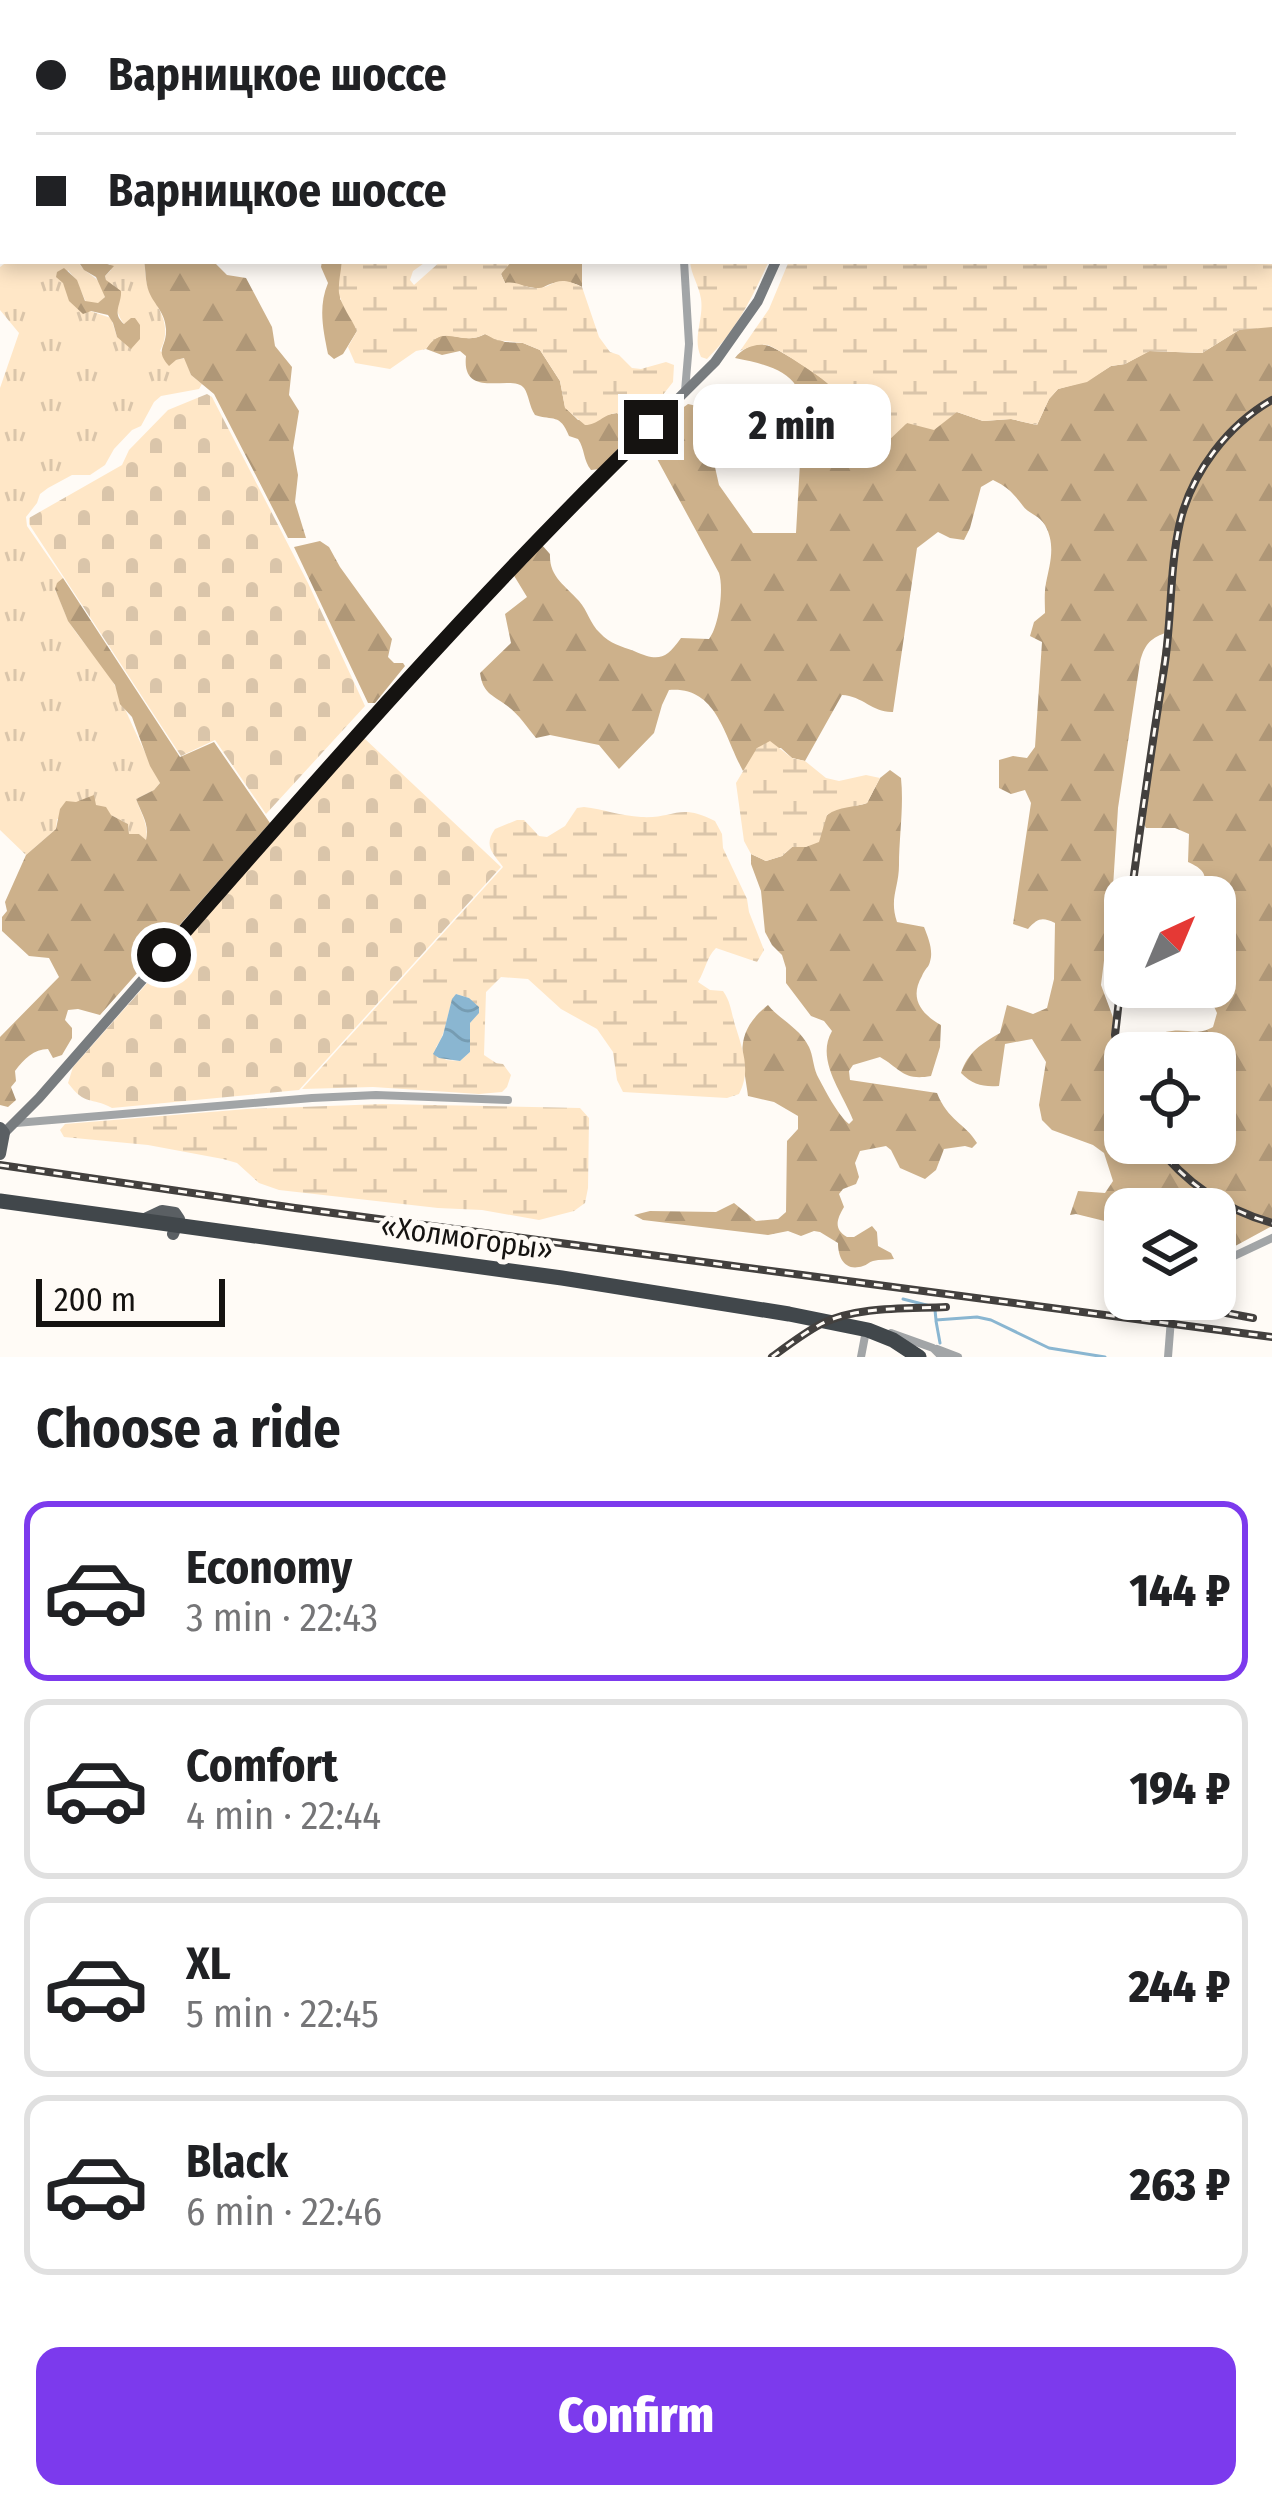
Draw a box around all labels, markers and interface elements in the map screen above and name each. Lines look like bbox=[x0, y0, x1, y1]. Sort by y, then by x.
text: Варницкое шоссе bbox=[108, 48, 447, 102]
text: Варницкое шоссе bbox=[108, 164, 447, 218]
callout: 2 min bbox=[693, 385, 891, 469]
route end bbox=[624, 400, 678, 454]
text: 2 min bbox=[749, 403, 835, 449]
north arrow bbox=[1104, 876, 1236, 1008]
map controls bbox=[1104, 876, 1236, 1320]
route start bbox=[137, 928, 191, 982]
button: locate bbox=[1104, 1032, 1236, 1164]
button: layers bbox=[1104, 1188, 1236, 1320]
street label: «Холмогоры» bbox=[378, 1208, 556, 1268]
scale bar bbox=[36, 1273, 225, 1326]
text: 200 m bbox=[54, 1280, 136, 1320]
text: Choose a ride bbox=[36, 1397, 341, 1461]
icon: car bbox=[42, 1537, 150, 1645]
text: Economy bbox=[186, 1541, 352, 1595]
text: 144 ₽ bbox=[1130, 1564, 1230, 1618]
text: 3 min · 22:43 bbox=[186, 1595, 378, 1641]
icon: car bbox=[42, 1735, 150, 1843]
text: Comfort bbox=[186, 1739, 338, 1793]
text: 194 ₽ bbox=[1130, 1762, 1230, 1816]
text: 4 min · 22:44 bbox=[186, 1793, 381, 1839]
icon: car bbox=[42, 1933, 150, 2041]
text: XL bbox=[186, 1937, 231, 1991]
text: 244 ₽ bbox=[1129, 1960, 1230, 2014]
text: 5 min · 22:45 bbox=[186, 1991, 379, 2037]
icon: car bbox=[42, 2131, 150, 2239]
text: Black bbox=[186, 2135, 288, 2189]
text: 263 ₽ bbox=[1130, 2158, 1230, 2212]
text: 6 min · 22:46 bbox=[186, 2189, 382, 2235]
button: Confirm bbox=[36, 2347, 1236, 2485]

